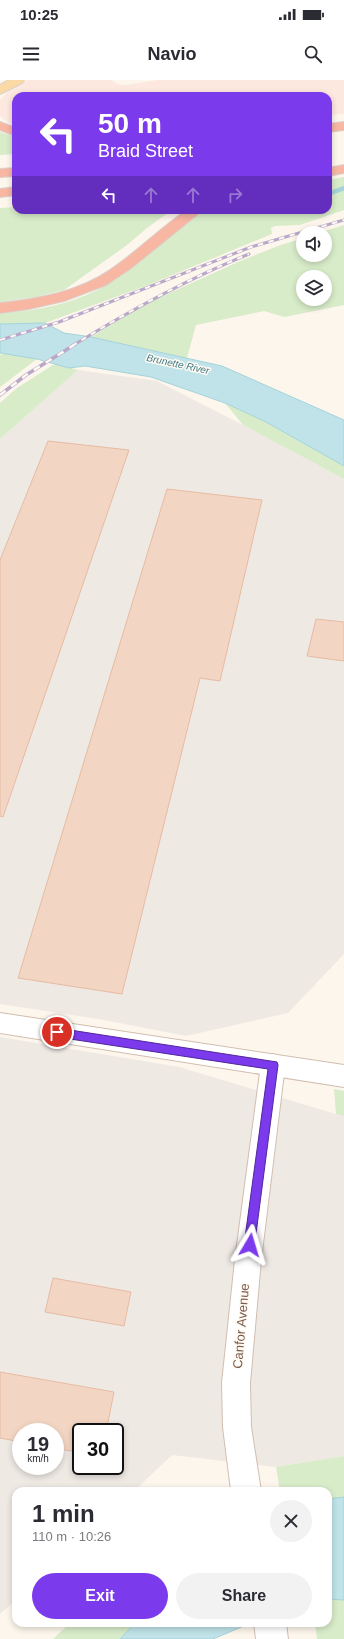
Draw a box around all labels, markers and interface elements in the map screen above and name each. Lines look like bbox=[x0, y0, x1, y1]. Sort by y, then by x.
text: 10:25 bbox=[20, 6, 58, 23]
icon: menu bbox=[20, 43, 42, 65]
icon: search bbox=[302, 43, 324, 65]
text: Navio bbox=[147, 44, 197, 64]
icon: left bbox=[32, 108, 84, 160]
text: 50 m bbox=[98, 108, 162, 139]
text: Braid Street bbox=[98, 141, 193, 161]
icon: left bbox=[98, 184, 120, 206]
icon: ahead bbox=[140, 184, 162, 206]
icon: ahead bbox=[182, 184, 204, 206]
icon: right bbox=[224, 184, 246, 206]
map controls bbox=[296, 226, 332, 306]
button: sound bbox=[296, 226, 332, 262]
button: layers bbox=[296, 270, 332, 306]
water label: Brunette River bbox=[146, 352, 211, 376]
pin bbox=[40, 1015, 74, 1049]
icon: arrive bbox=[46, 1021, 68, 1043]
position arrow bbox=[229, 1224, 271, 1266]
street label: Canfor Avenue bbox=[230, 1283, 252, 1369]
speed limit sign: 30 bbox=[72, 1423, 124, 1475]
text: 19 bbox=[27, 1433, 49, 1455]
text: km/h bbox=[27, 1453, 49, 1464]
text: 1 min bbox=[32, 1500, 95, 1527]
button: close bbox=[270, 1500, 312, 1542]
text: 110 m · 10:26 bbox=[32, 1529, 111, 1544]
button: Exit bbox=[32, 1573, 168, 1619]
button: Share bbox=[176, 1573, 312, 1619]

